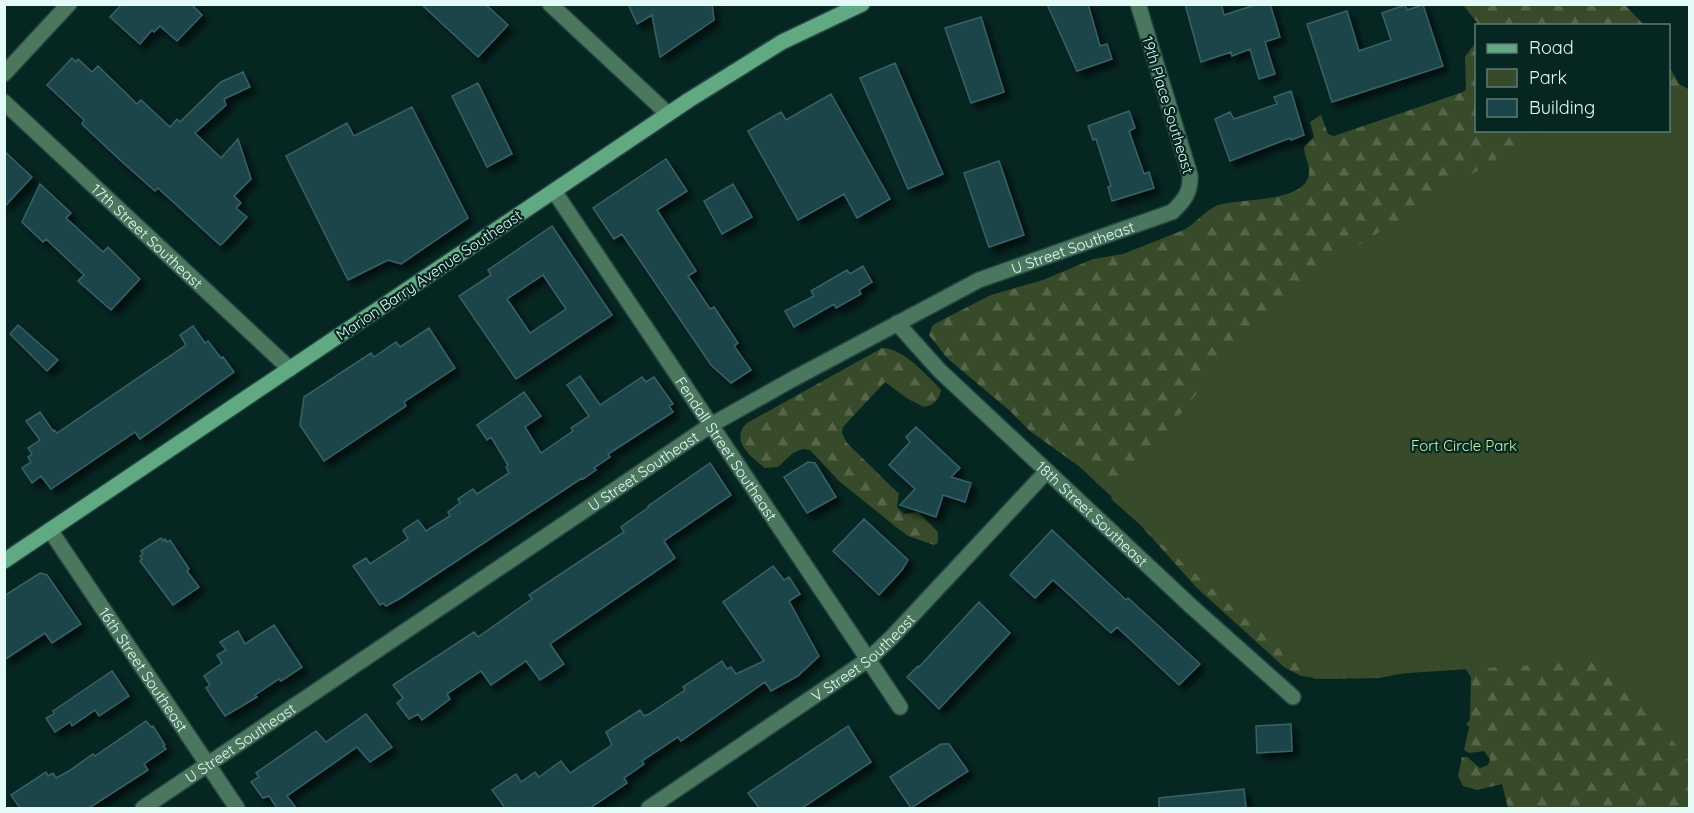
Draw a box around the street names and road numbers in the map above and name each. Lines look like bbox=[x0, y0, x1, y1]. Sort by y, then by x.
street label: 19th Place Southeast bbox=[1138, 34, 1198, 176]
street label: 17th Street Southeast bbox=[88, 179, 207, 292]
street label: Marion Barry Avenue Southeast bbox=[332, 206, 526, 344]
street label: U Street Southeast bbox=[1008, 217, 1137, 277]
street label: Fendall Street Southeast bbox=[672, 373, 782, 524]
street label: U Street Southeast bbox=[584, 427, 702, 515]
street label: 18th Street Southeast bbox=[1032, 457, 1152, 570]
street label: 16th Street Southeast bbox=[95, 604, 192, 735]
street label: V Street Southeast bbox=[807, 609, 919, 705]
street label: U Street Southeast bbox=[181, 699, 299, 787]

